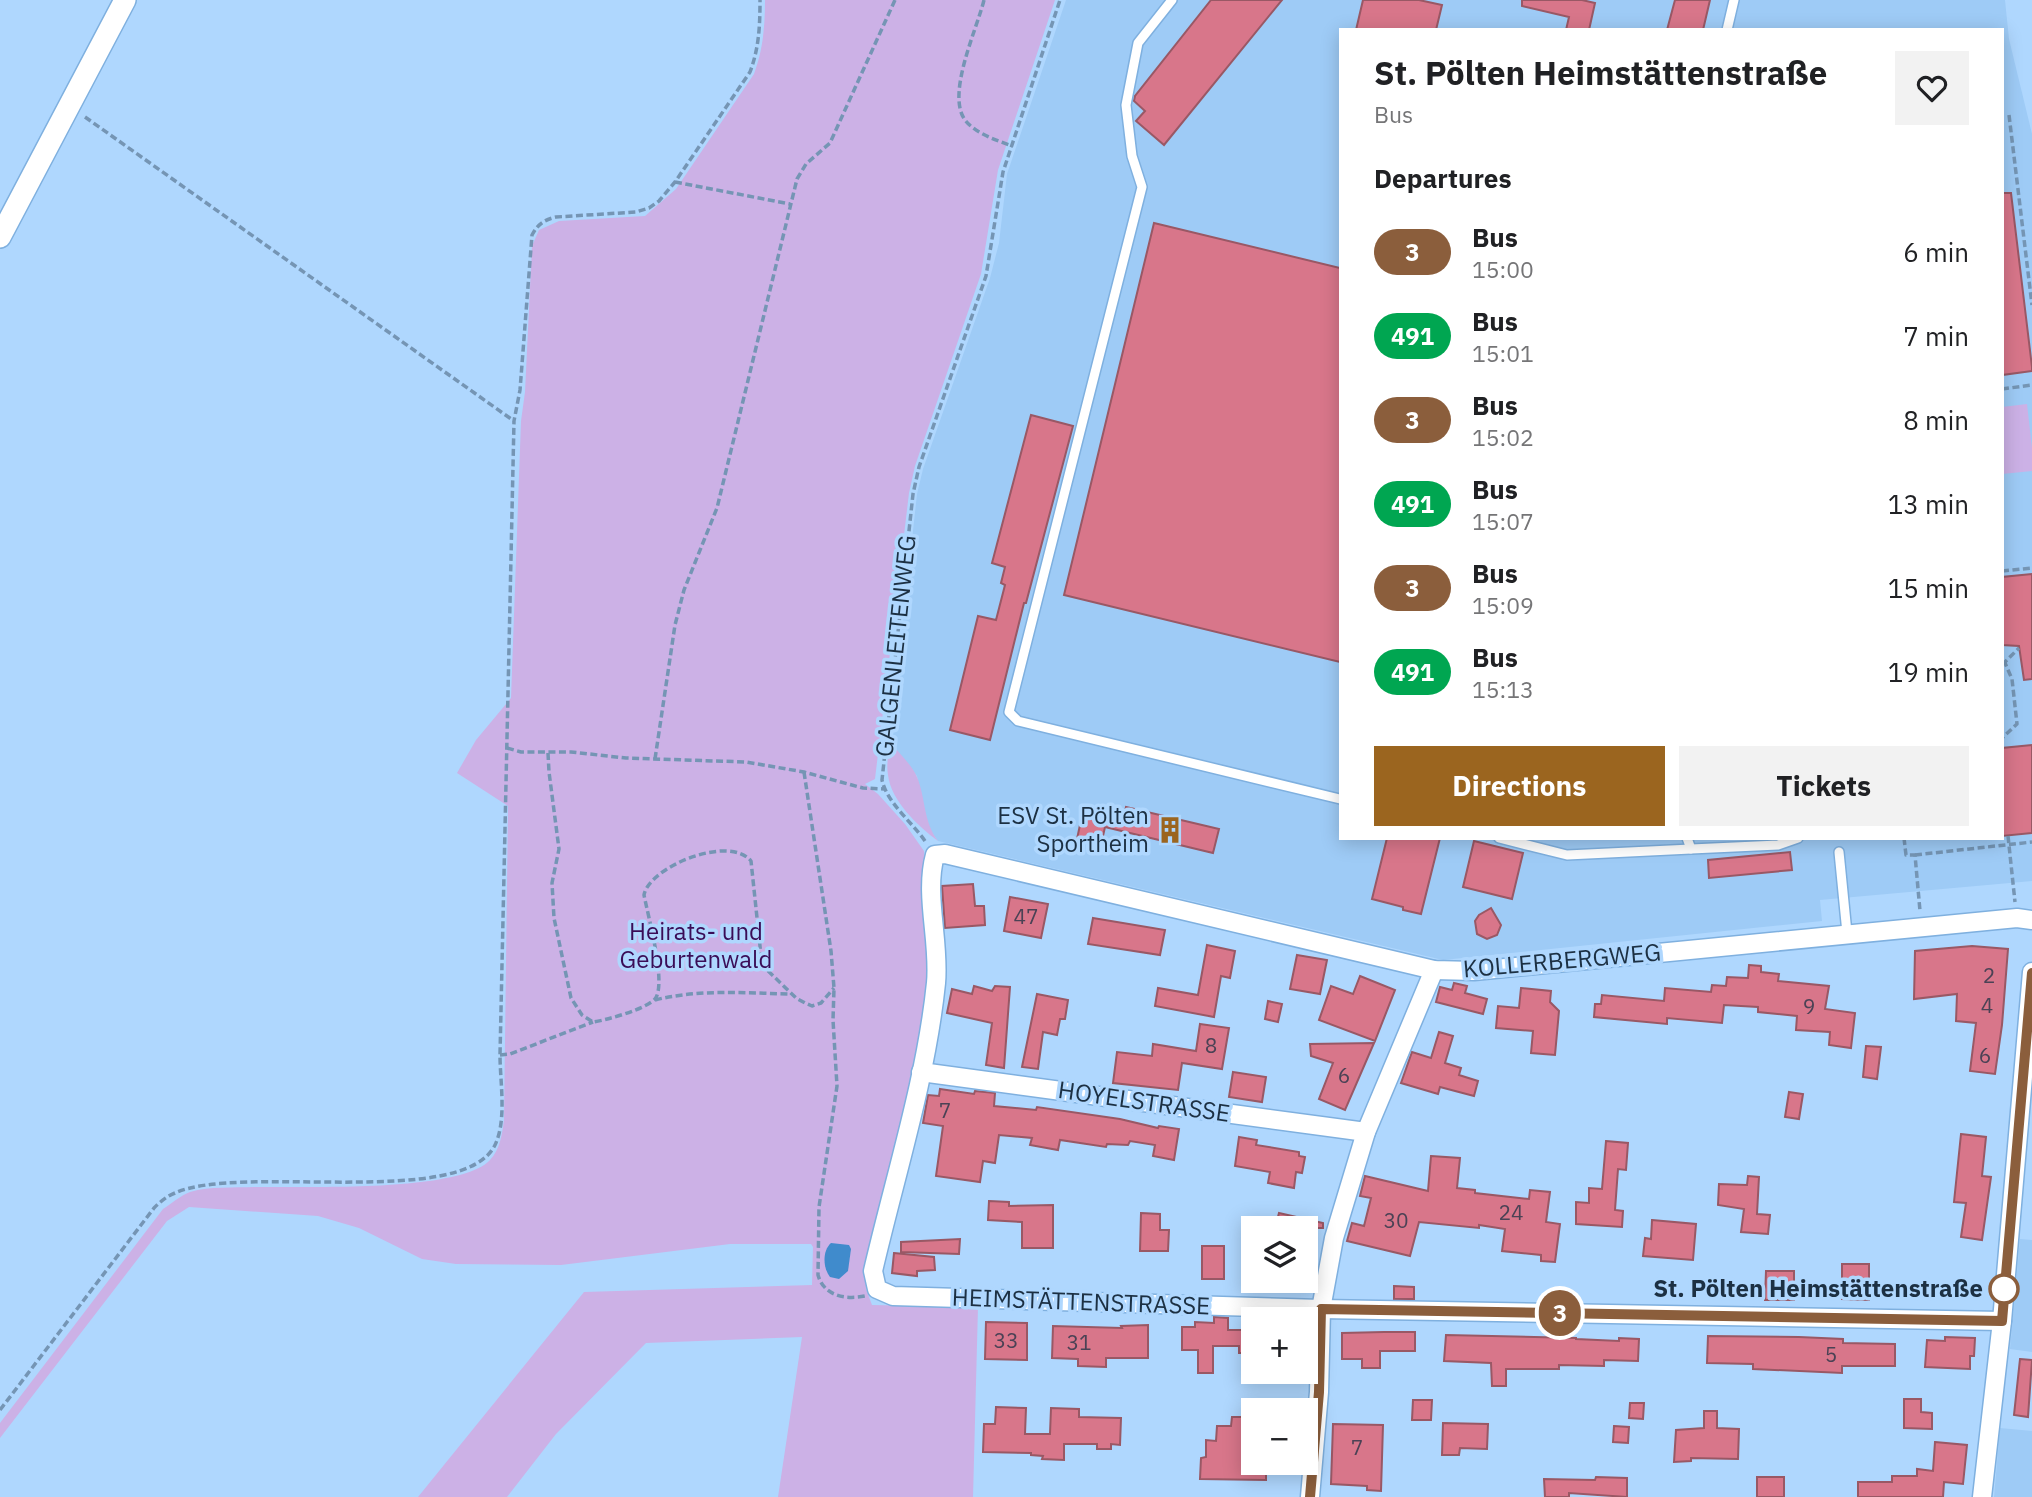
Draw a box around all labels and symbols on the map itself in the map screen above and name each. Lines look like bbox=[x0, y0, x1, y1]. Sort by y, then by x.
street label: GALGENLEITENWEG bbox=[867, 533, 923, 759]
place label: ESV St. Pölten Sportheim bbox=[997, 799, 1149, 859]
building icon: ESV St. Pölten Sportheim bbox=[1155, 815, 1185, 845]
house number: 47 bbox=[1013, 902, 1039, 930]
park label: Heirats- und Geburtenwald bbox=[620, 915, 772, 975]
street label: KOLLERBERGWEG bbox=[1462, 935, 1662, 985]
house number: 2 bbox=[1983, 961, 1995, 989]
house number: 4 bbox=[1981, 991, 1993, 1019]
house number: 9 bbox=[1803, 992, 1815, 1020]
house number: 8 bbox=[1205, 1031, 1217, 1059]
house number: 6 bbox=[1979, 1041, 1991, 1069]
house number: 6 bbox=[1338, 1061, 1350, 1089]
street label: HOYELSTRASSE bbox=[1056, 1073, 1232, 1129]
house number: 7 bbox=[939, 1096, 951, 1124]
house number: 24 bbox=[1498, 1198, 1524, 1226]
house number: 30 bbox=[1383, 1206, 1409, 1234]
place label: St. Pölten Heimstättenstraße bbox=[1653, 1272, 1983, 1304]
marker: St. Pölten Heimstättenstraße bbox=[1989, 1274, 2019, 1304]
street label: HEIMSTÄTTENSTRASSE bbox=[951, 1281, 1211, 1321]
line badge: 3 bbox=[1537, 1290, 1583, 1336]
house number: 33 bbox=[993, 1326, 1019, 1354]
house number: 31 bbox=[1066, 1328, 1092, 1356]
house number: 5 bbox=[1825, 1340, 1837, 1368]
house number: 7 bbox=[1351, 1433, 1363, 1461]

